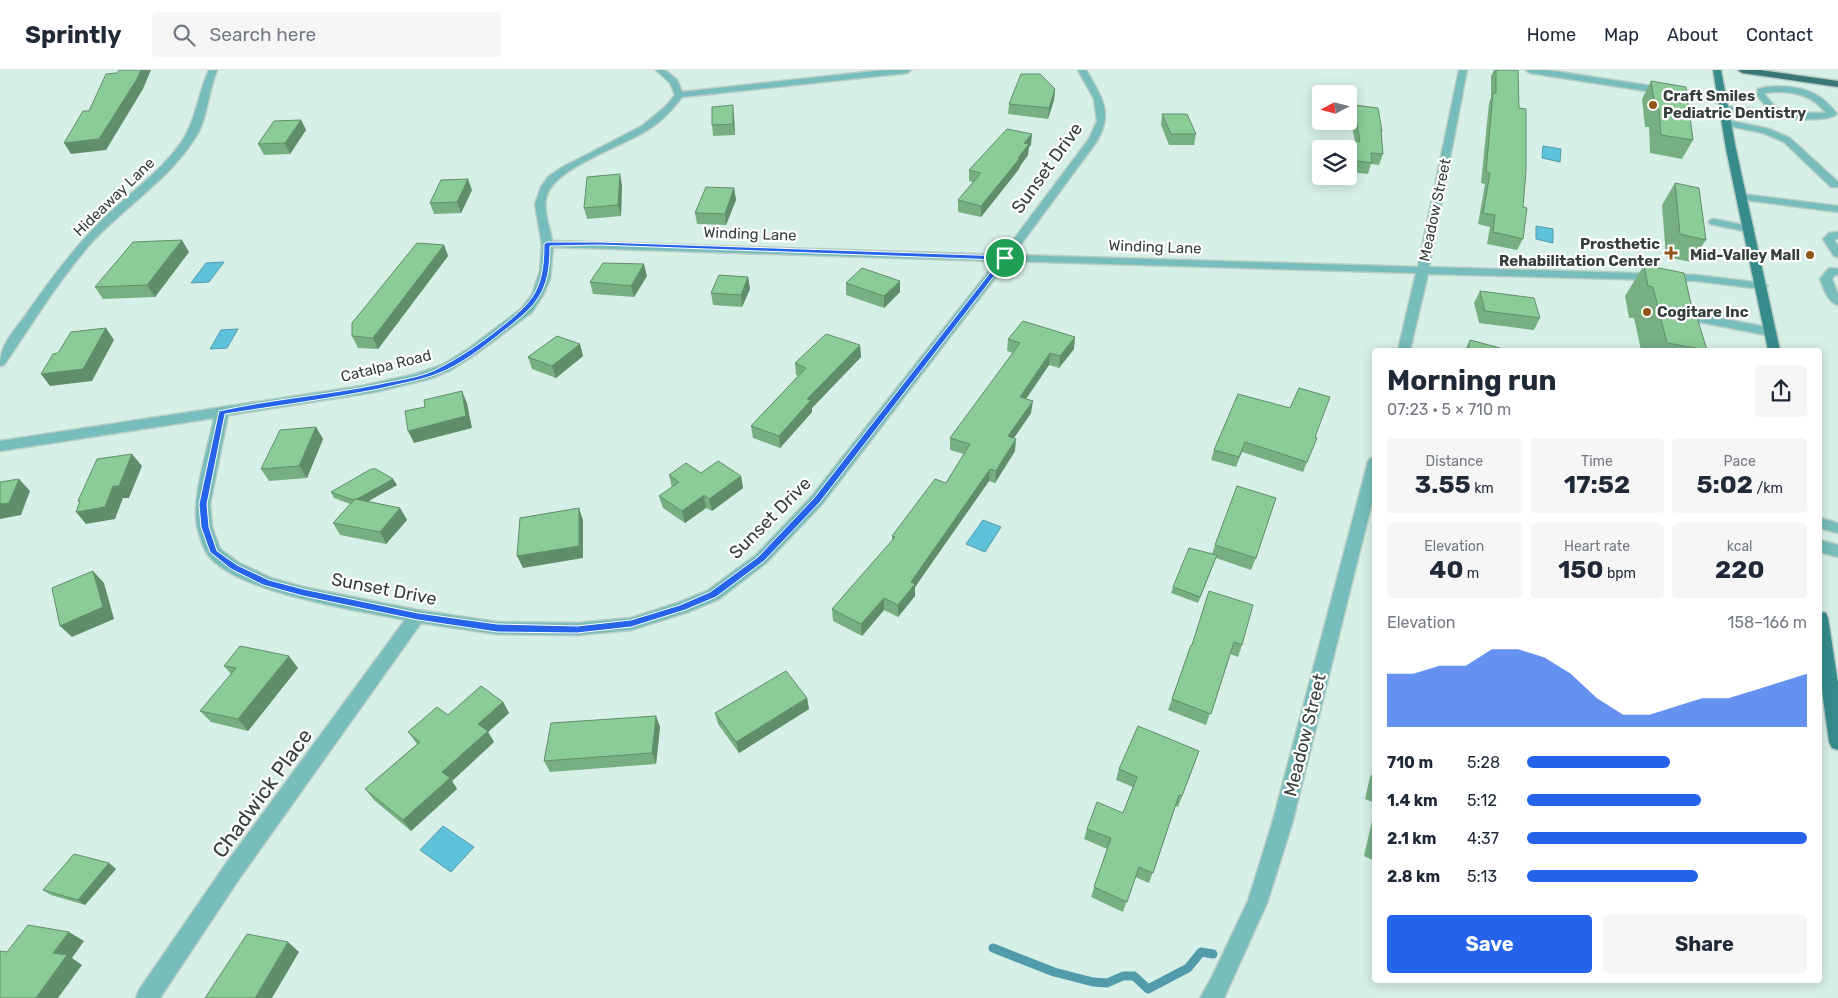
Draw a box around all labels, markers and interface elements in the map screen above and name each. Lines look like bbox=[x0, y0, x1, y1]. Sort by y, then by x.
search box bbox=[152, 12, 502, 57]
text: Sprintly bbox=[25, 21, 122, 49]
icon: search bbox=[170, 21, 198, 49]
text: Search here bbox=[210, 23, 316, 46]
text: Home bbox=[1527, 24, 1576, 46]
text: Map bbox=[1604, 24, 1639, 46]
text: About bbox=[1667, 24, 1718, 46]
text: Contact bbox=[1746, 24, 1813, 46]
north arrow bbox=[1312, 85, 1358, 130]
map controls bbox=[1312, 85, 1357, 185]
place label: Craft Smiles Pediatric Dentistry bbox=[1663, 87, 1806, 122]
marker: Craft Smiles Pediatric Dentistry bbox=[1647, 99, 1659, 111]
street label: Sunset Drive bbox=[1007, 118, 1087, 218]
button: layers bbox=[1312, 140, 1357, 185]
street label: Hideaway Lane bbox=[70, 154, 158, 240]
street label: Meadow Street bbox=[1415, 157, 1455, 263]
street label: Winding Lane bbox=[703, 223, 797, 245]
place label: Prosthetic Rehabilitation Center bbox=[1499, 235, 1660, 270]
street label: Winding Lane bbox=[1108, 236, 1202, 258]
pin bbox=[984, 237, 1026, 279]
icon: arrive bbox=[991, 244, 1019, 272]
marker: Prosthetic Rehabilitation Center bbox=[1664, 246, 1678, 260]
place label: Mid-Valley Mall bbox=[1690, 246, 1800, 264]
marker: Mid-Valley Mall bbox=[1804, 249, 1816, 261]
place label: Cogitare Inc bbox=[1657, 303, 1749, 321]
marker: Cogitare Inc bbox=[1641, 306, 1653, 318]
street label: Catalpa Road bbox=[339, 346, 433, 386]
text: Morning run bbox=[1387, 364, 1556, 397]
button: share bbox=[1755, 365, 1807, 417]
text: 07:23 · 5 × 710 m bbox=[1387, 400, 1511, 419]
text: Distance bbox=[1426, 453, 1483, 470]
text: Time bbox=[1581, 453, 1613, 470]
text: Pace bbox=[1724, 453, 1756, 470]
text: 3.55 bbox=[1415, 470, 1471, 499]
text: 17:52 bbox=[1564, 470, 1630, 499]
text: 5:02 bbox=[1696, 470, 1753, 499]
street label: Sunset Drive bbox=[724, 472, 816, 564]
text: km bbox=[1471, 480, 1494, 497]
text: /km bbox=[1753, 480, 1783, 497]
text: Elevation bbox=[1424, 538, 1484, 555]
text: Heart rate bbox=[1564, 538, 1630, 555]
text: kcal bbox=[1727, 538, 1753, 555]
text: 40 bbox=[1429, 555, 1463, 584]
text: 150 bbox=[1558, 555, 1604, 584]
text: 220 bbox=[1715, 555, 1764, 584]
text: m bbox=[1463, 565, 1479, 582]
text: bpm bbox=[1604, 565, 1636, 582]
street label: Sunset Drive bbox=[329, 568, 439, 610]
text: Elevation bbox=[1387, 613, 1456, 632]
text: 158–166 m bbox=[1728, 613, 1807, 632]
street label: Meadow Street bbox=[1279, 671, 1331, 799]
street label: Chadwick Place bbox=[207, 723, 317, 863]
text: 710 m bbox=[1387, 753, 1433, 772]
text: 5:28 bbox=[1467, 753, 1500, 772]
text: 1.4 km bbox=[1387, 791, 1438, 810]
text: 5:12 bbox=[1467, 791, 1497, 810]
text: 2.1 km bbox=[1387, 829, 1436, 848]
text: 4:37 bbox=[1467, 829, 1499, 848]
text: 2.8 km bbox=[1387, 867, 1440, 886]
text: 5:13 bbox=[1467, 867, 1497, 886]
button: Save bbox=[1387, 915, 1592, 973]
button: Share bbox=[1602, 915, 1807, 973]

